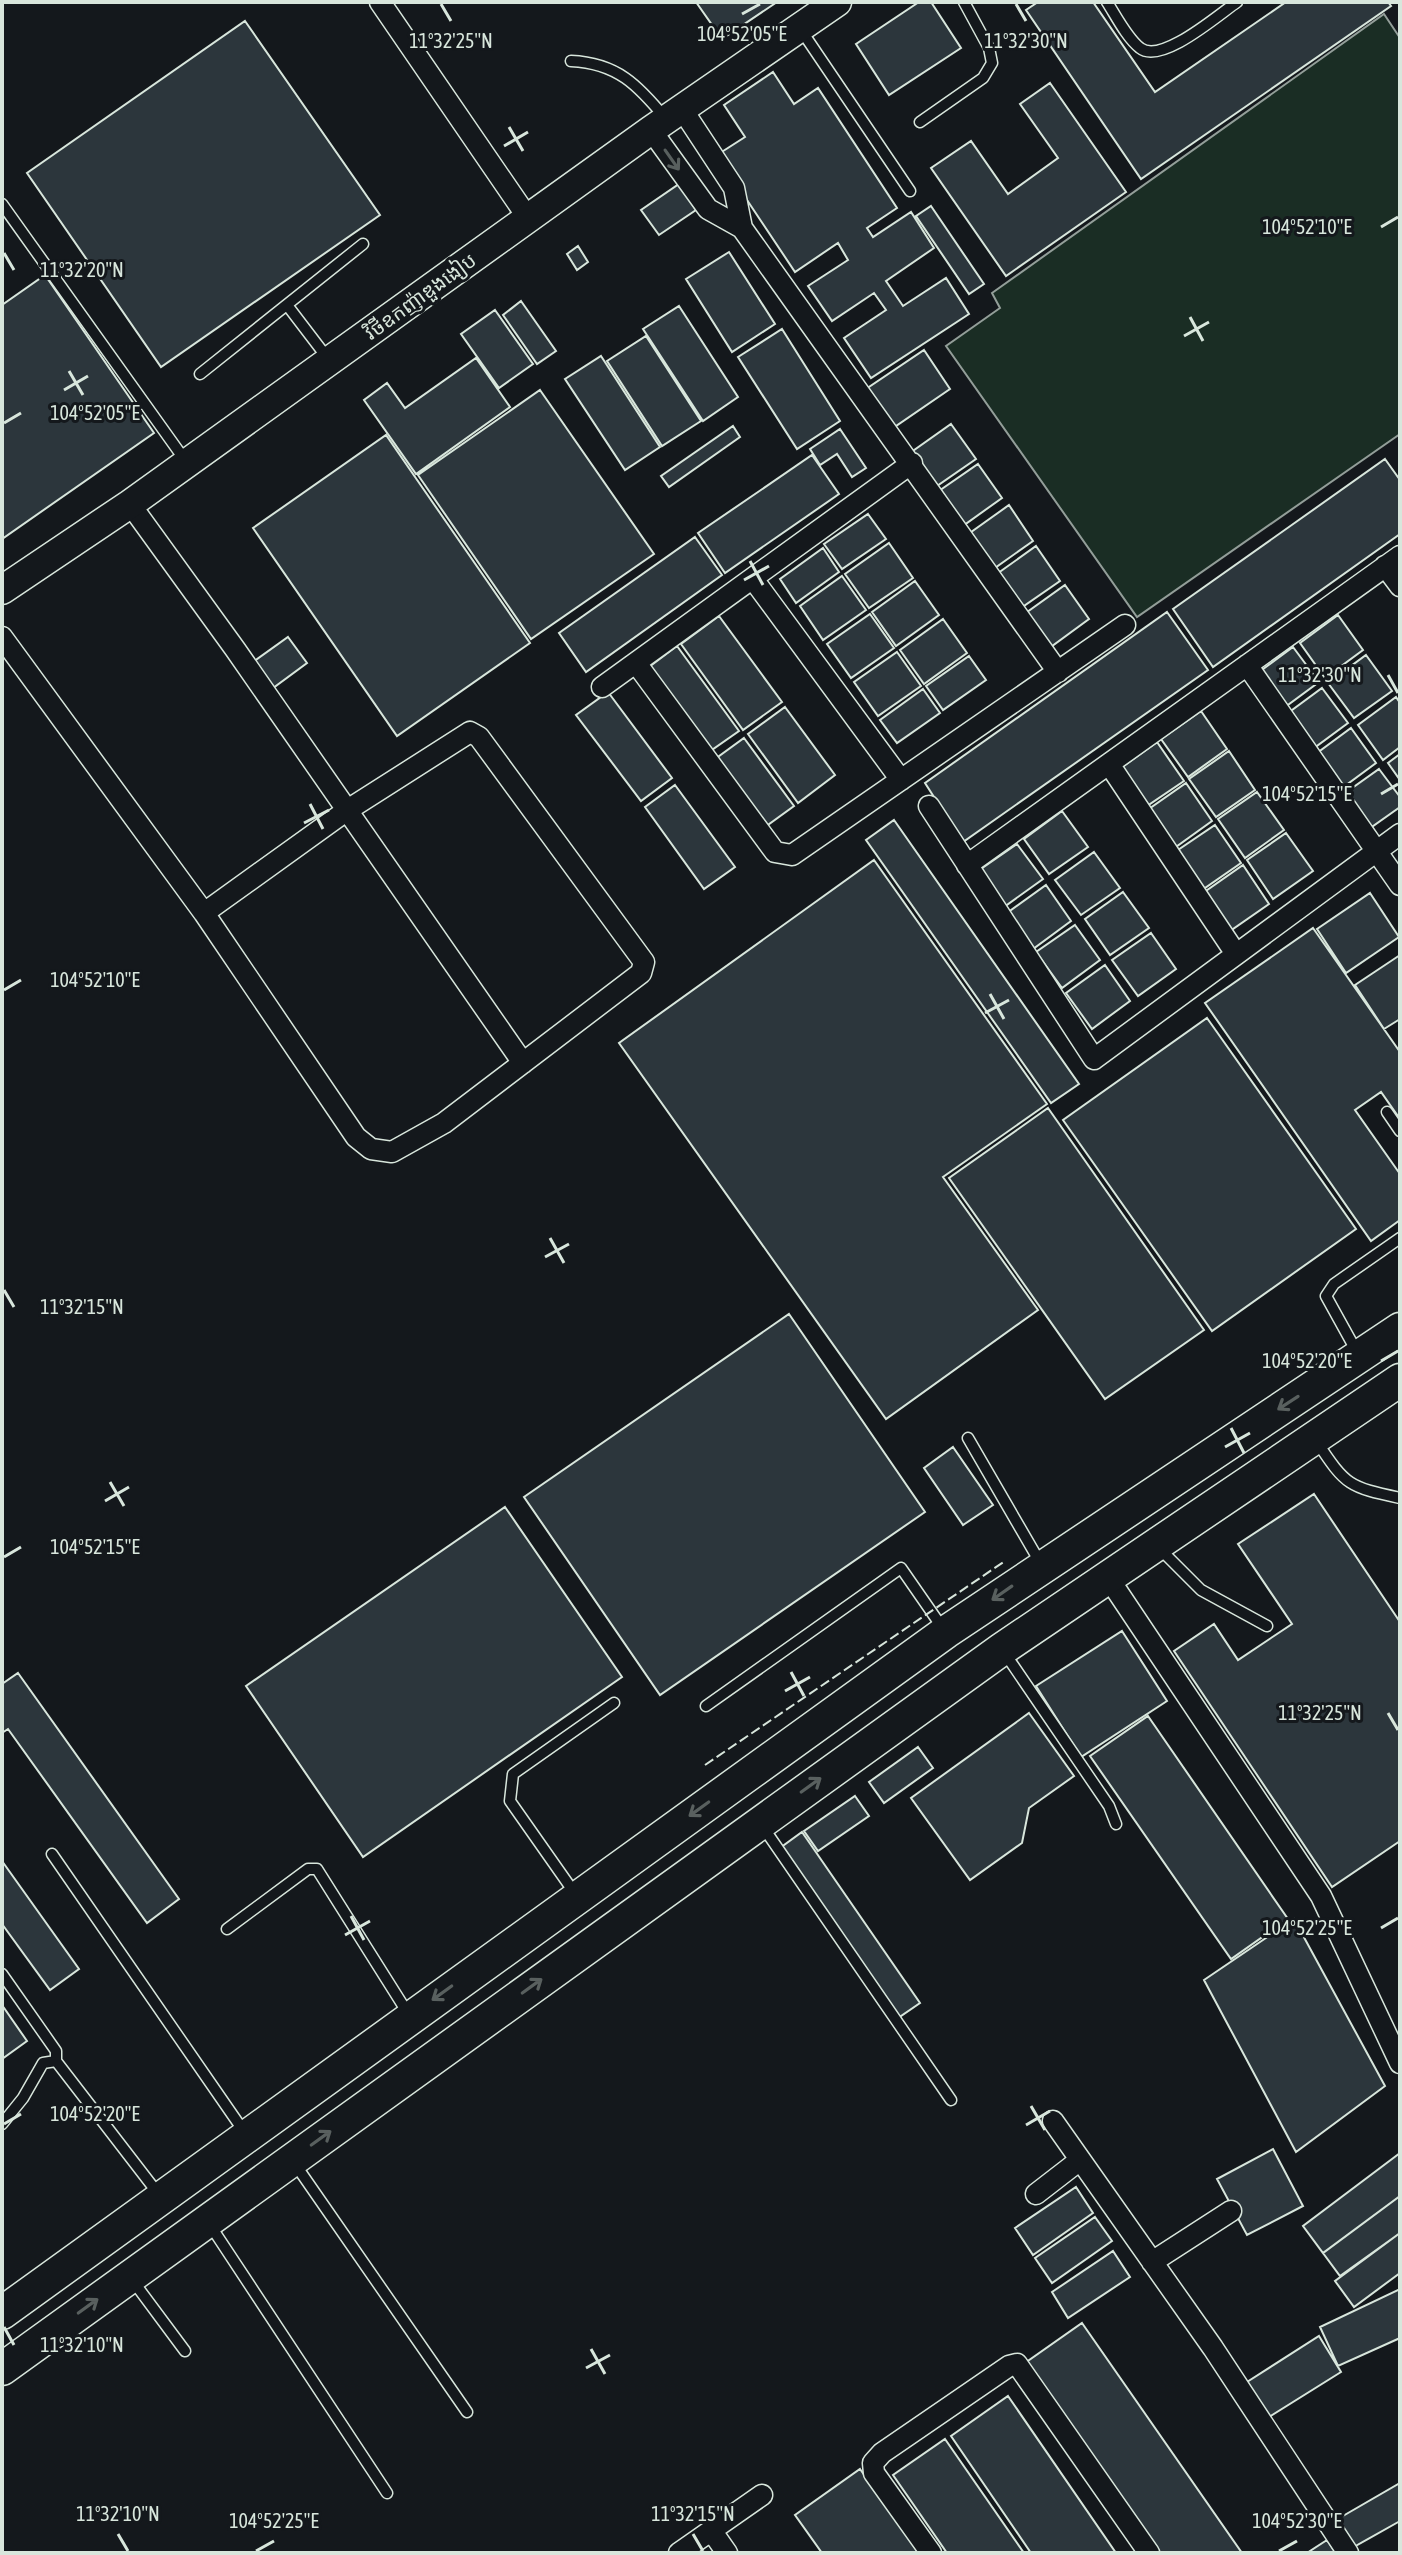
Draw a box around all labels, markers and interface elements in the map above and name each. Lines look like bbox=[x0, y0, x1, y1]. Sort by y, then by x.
text: 104°52'05"E bbox=[697, 22, 787, 45]
text: 11°32'25"N bbox=[409, 29, 493, 52]
text: 11°32'30"N bbox=[984, 29, 1068, 52]
one-way arrow bbox=[664, 149, 681, 170]
text: 104°52'10"E bbox=[1262, 215, 1352, 238]
street label: វិថីឧកញ៉ាឌួងងៀប bbox=[359, 247, 481, 345]
text: 11°32'20"N bbox=[40, 258, 124, 281]
text: 104°52'05"E bbox=[50, 401, 140, 424]
text: 11°32'30"N bbox=[1278, 663, 1362, 686]
text: 104°52'15"E bbox=[1262, 782, 1352, 805]
text: 104°52'10"E bbox=[50, 968, 140, 991]
text: 11°32'15"N bbox=[40, 1295, 124, 1318]
text: 104°52'20"E bbox=[1262, 1349, 1352, 1372]
one-way arrow bbox=[1278, 1395, 1300, 1411]
text: 104°52'15"E bbox=[50, 1535, 140, 1558]
one-way arrow bbox=[991, 1585, 1013, 1601]
text: 11°32'25"N bbox=[1278, 1701, 1362, 1724]
one-way arrow bbox=[800, 1777, 822, 1793]
one-way arrow bbox=[689, 1801, 710, 1818]
text: 104°52'25"E bbox=[1262, 1916, 1352, 1939]
one-way arrow bbox=[521, 1977, 542, 1994]
one-way arrow bbox=[432, 1985, 453, 2002]
text: 104°52'20"E bbox=[50, 2102, 140, 2125]
one-way arrow bbox=[310, 2129, 331, 2146]
one-way arrow bbox=[76, 2298, 98, 2315]
text: 11°32'10"N bbox=[40, 2333, 124, 2356]
text: 11°32'10"N bbox=[76, 2502, 160, 2525]
text: 11°32'15"N bbox=[651, 2502, 735, 2525]
text: 104°52'25"E bbox=[229, 2509, 319, 2532]
text: 104°52'30"E bbox=[1252, 2509, 1342, 2532]

